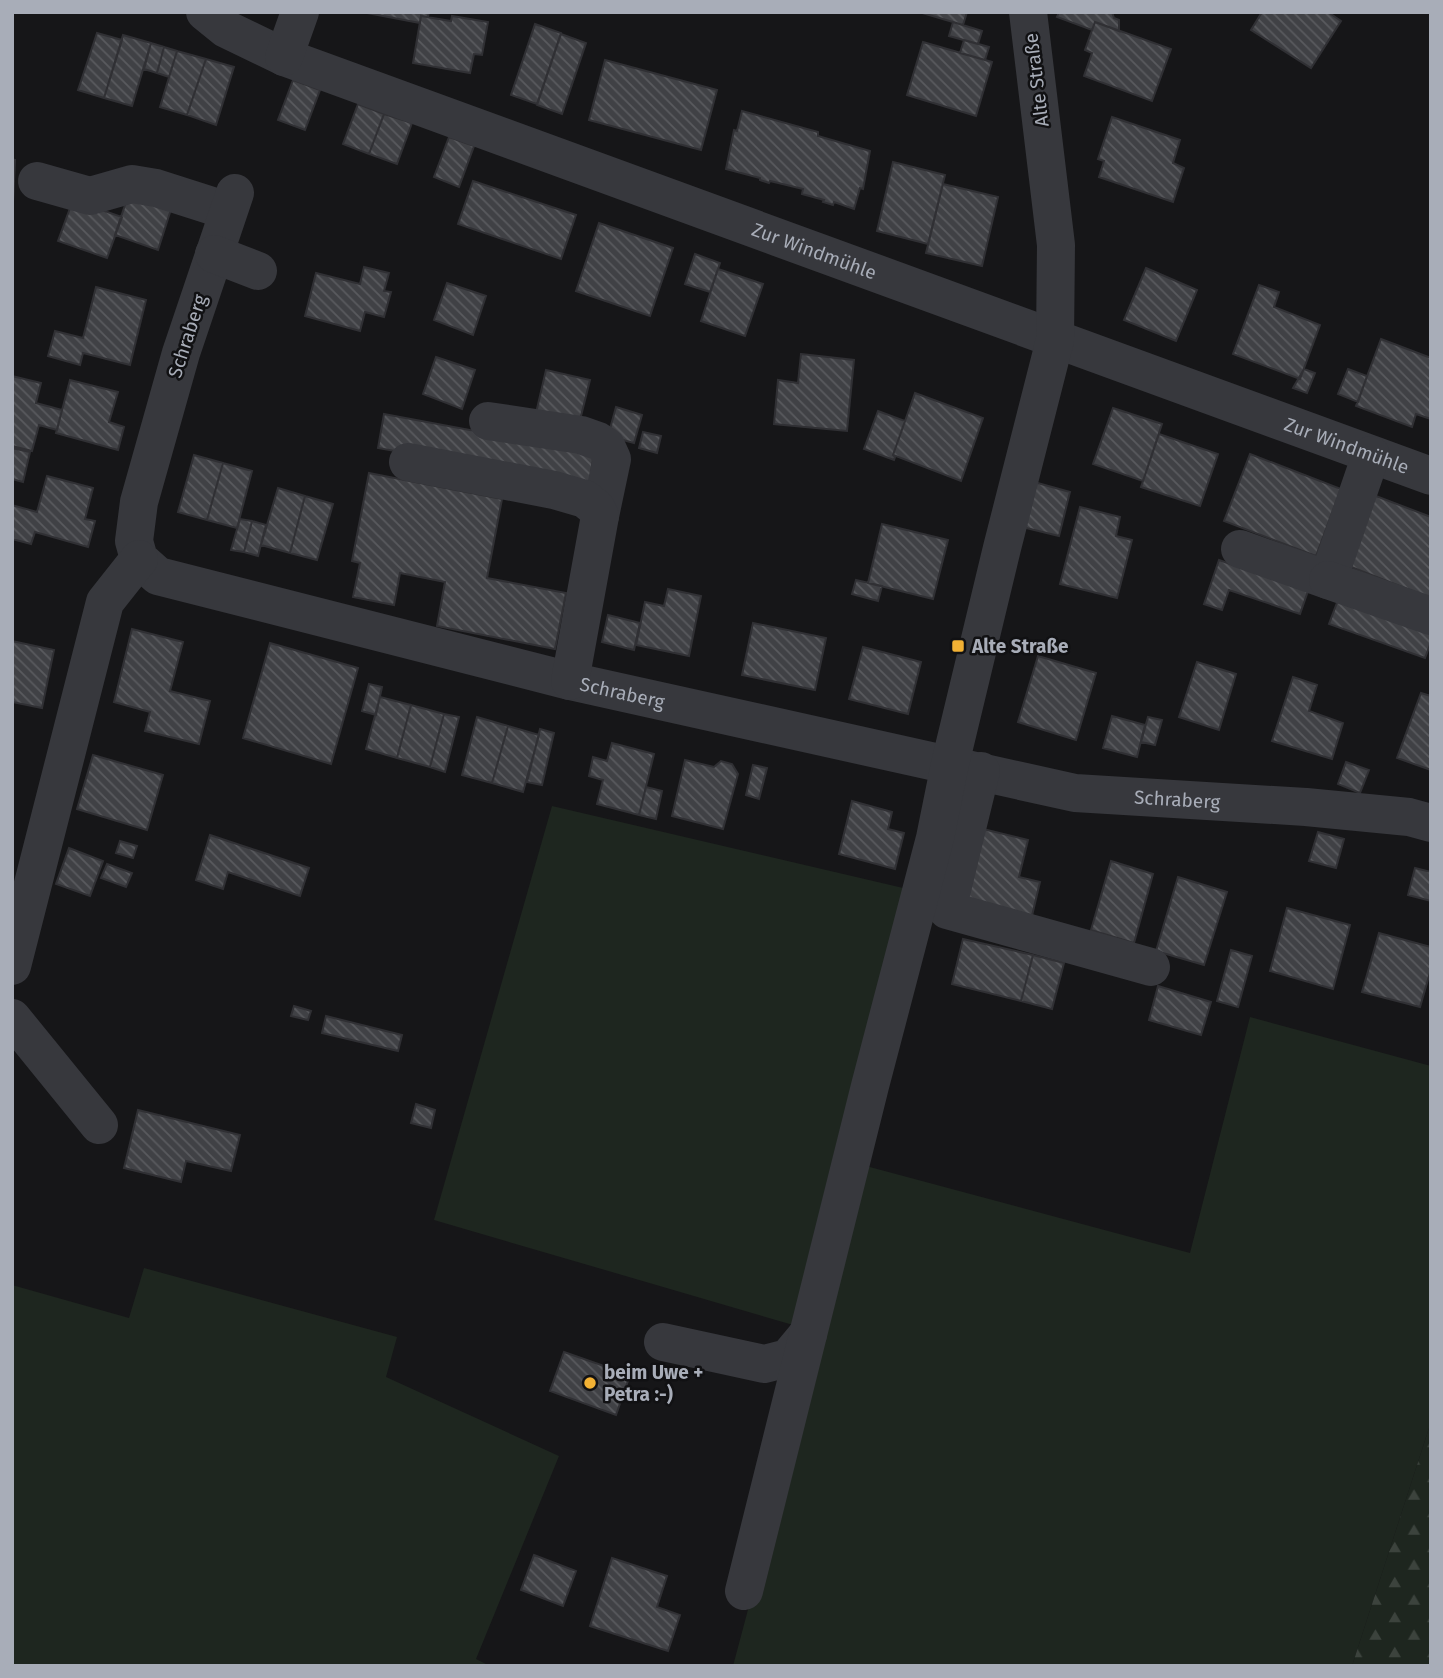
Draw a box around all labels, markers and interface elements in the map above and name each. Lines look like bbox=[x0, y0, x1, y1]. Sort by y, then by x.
street label: Alte Straße bbox=[1019, 32, 1054, 128]
street label: Zur Windmühle bbox=[749, 218, 880, 284]
street label: Schraberg bbox=[163, 292, 212, 381]
street label: Zur Windmühle bbox=[1281, 412, 1412, 479]
place label: Alte Straße bbox=[971, 635, 1068, 658]
marker: Alte Straße bbox=[950, 638, 966, 654]
street label: Schraberg bbox=[578, 673, 667, 714]
street label: Schraberg bbox=[1133, 786, 1221, 814]
place label: beim Uwe + Petra :-) bbox=[604, 1361, 703, 1406]
marker: beim Uwe + Petra :-) bbox=[582, 1375, 598, 1391]

